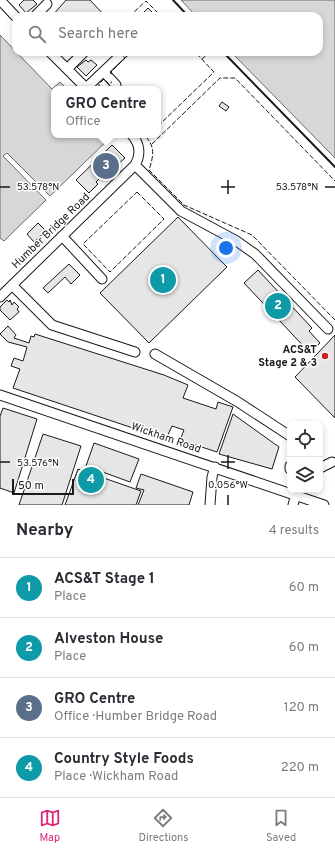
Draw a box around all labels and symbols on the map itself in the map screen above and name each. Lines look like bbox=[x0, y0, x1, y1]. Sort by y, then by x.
pin: 3 bbox=[93, 151, 119, 181]
text: 53.578°N bbox=[17, 181, 59, 194]
text: 53.578°N bbox=[276, 181, 318, 194]
street label: Humber Bridge Road bbox=[9, 190, 93, 272]
your location bbox=[216, 238, 236, 258]
pin: 1 bbox=[150, 265, 176, 295]
pin: 2 bbox=[265, 291, 291, 321]
place label: ACS&T Stage 2 & 3 bbox=[258, 343, 317, 370]
marker: ACS&T Stage 2 & 3 bbox=[320, 351, 330, 361]
street label: Wickham Road bbox=[129, 420, 203, 456]
text: 53.576°N bbox=[17, 457, 59, 470]
pin: 4 bbox=[78, 465, 104, 495]
scale bar bbox=[12, 477, 74, 496]
text: 0.056°W bbox=[208, 479, 248, 492]

